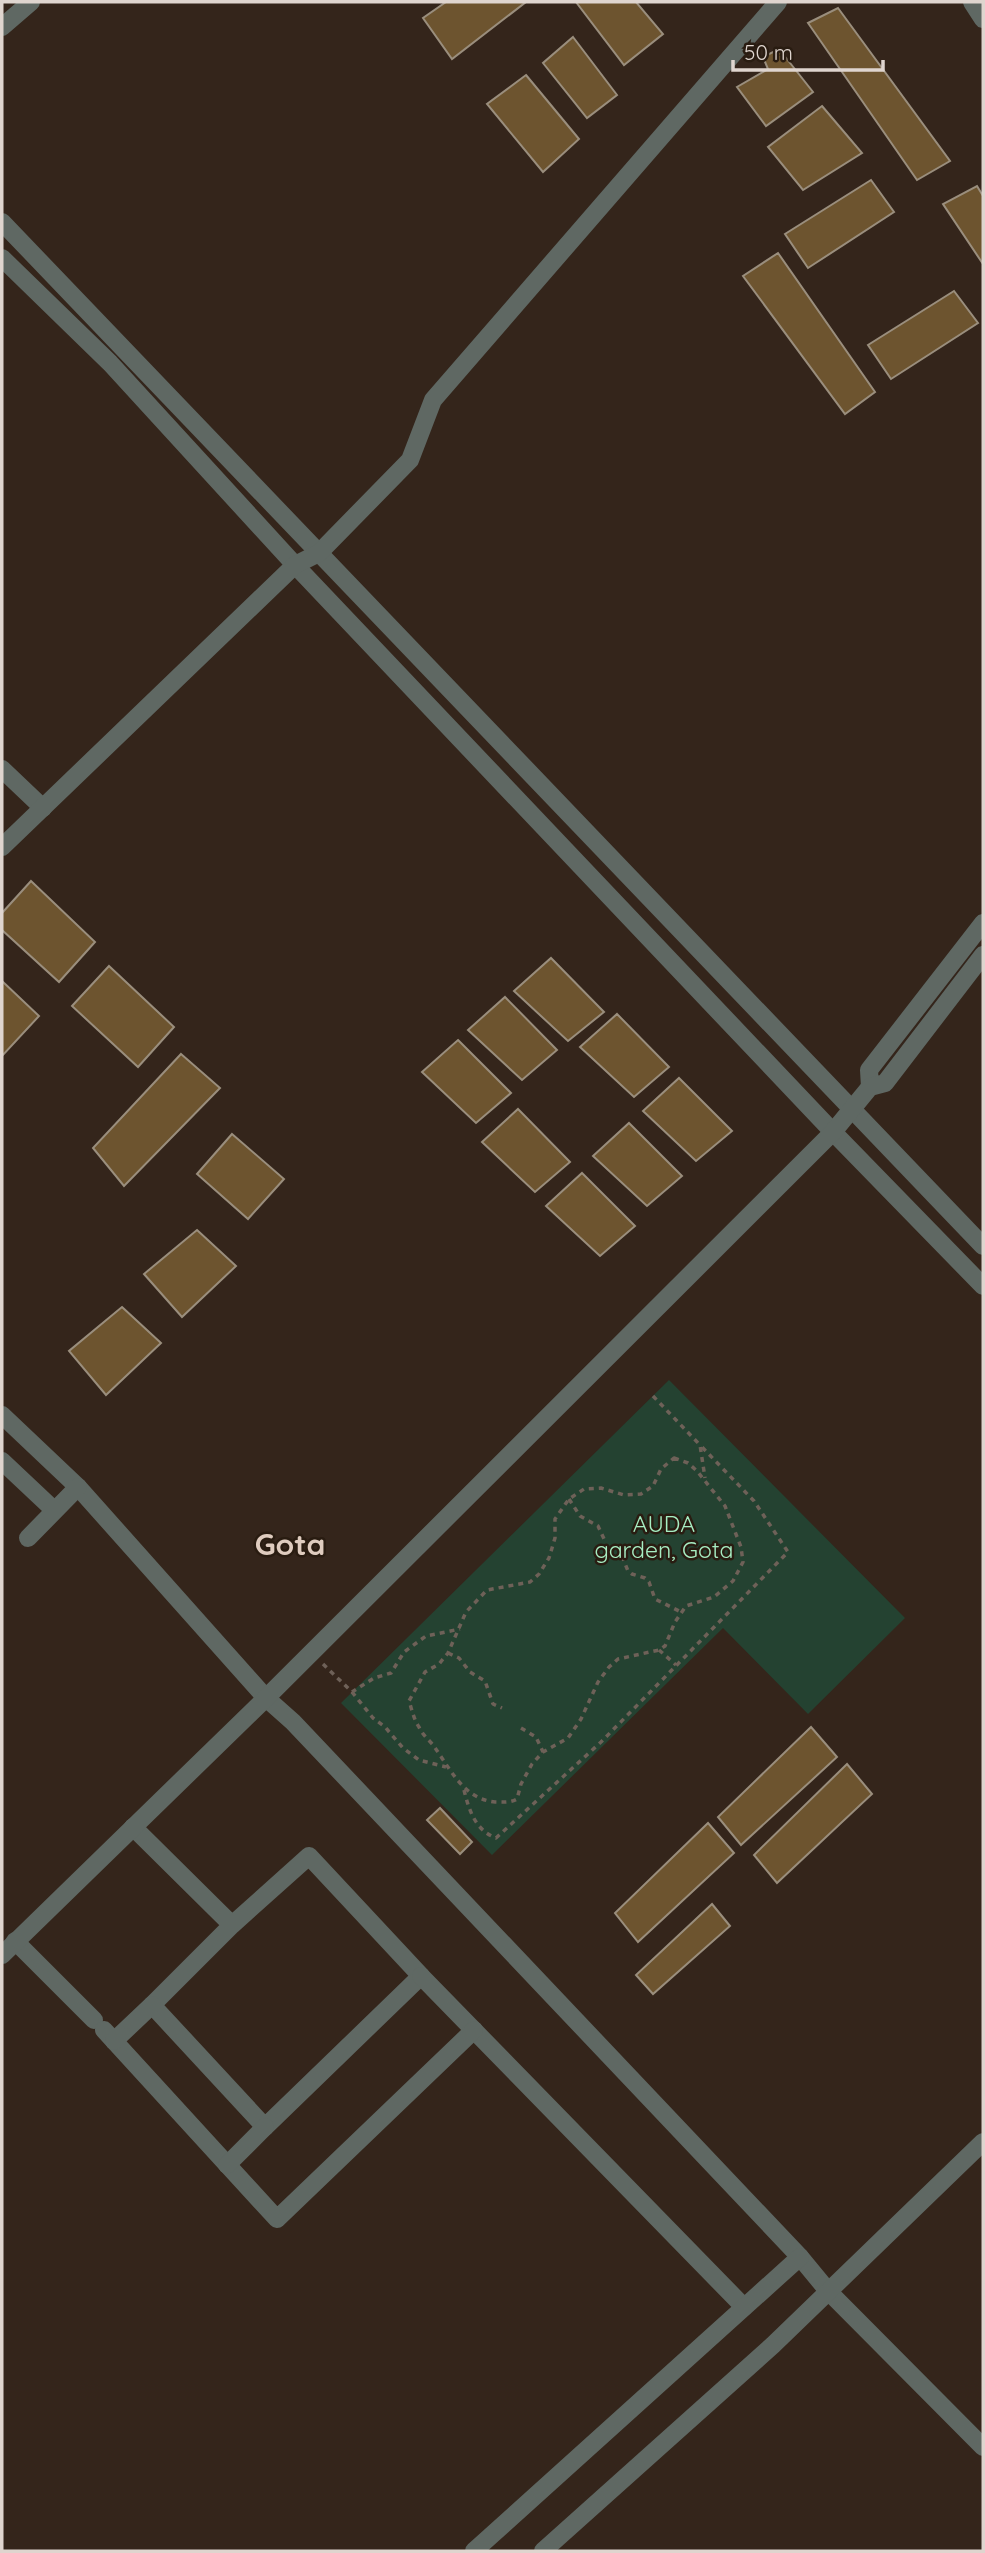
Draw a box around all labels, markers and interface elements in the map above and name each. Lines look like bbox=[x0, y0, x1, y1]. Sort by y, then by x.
scale bar bbox=[733, 28, 884, 72]
text: 50 m bbox=[744, 39, 793, 65]
park label: AUDA garden, Gota bbox=[594, 1509, 734, 1564]
district label: Gota bbox=[255, 1525, 325, 1563]

